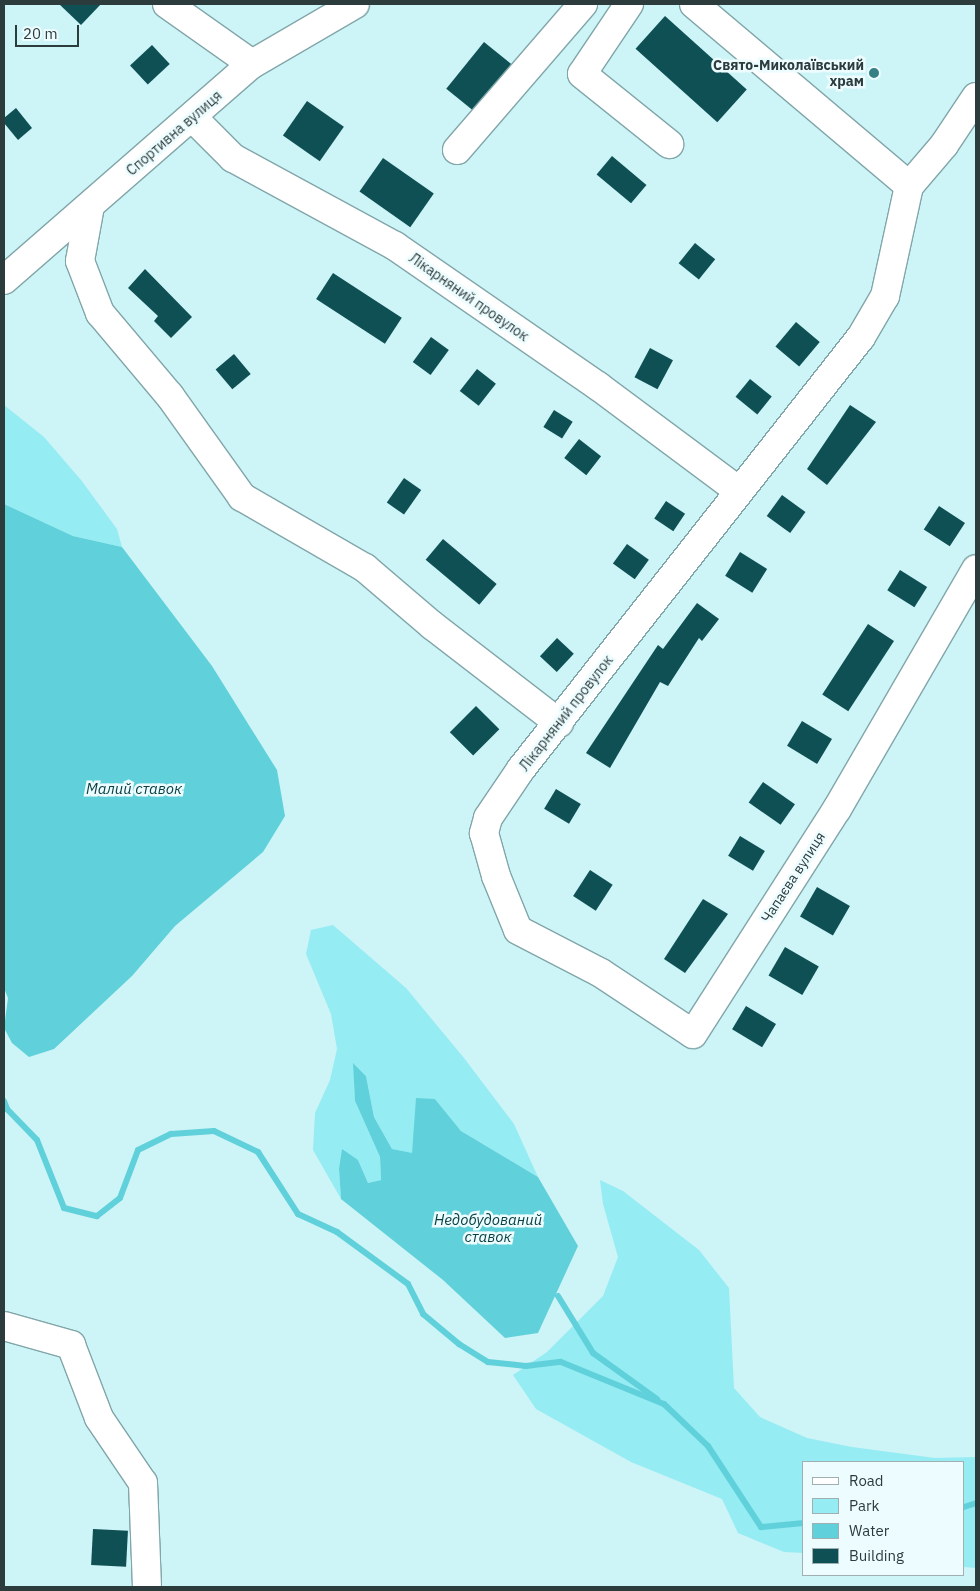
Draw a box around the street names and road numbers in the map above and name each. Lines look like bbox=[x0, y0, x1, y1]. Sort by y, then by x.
street label: Спортивна вулиця bbox=[123, 87, 225, 179]
street label: Лікарняний провулок bbox=[406, 249, 532, 345]
street label: Лікарняний провулок bbox=[516, 652, 616, 774]
street label: Чапаєва вулиця bbox=[758, 829, 828, 925]

